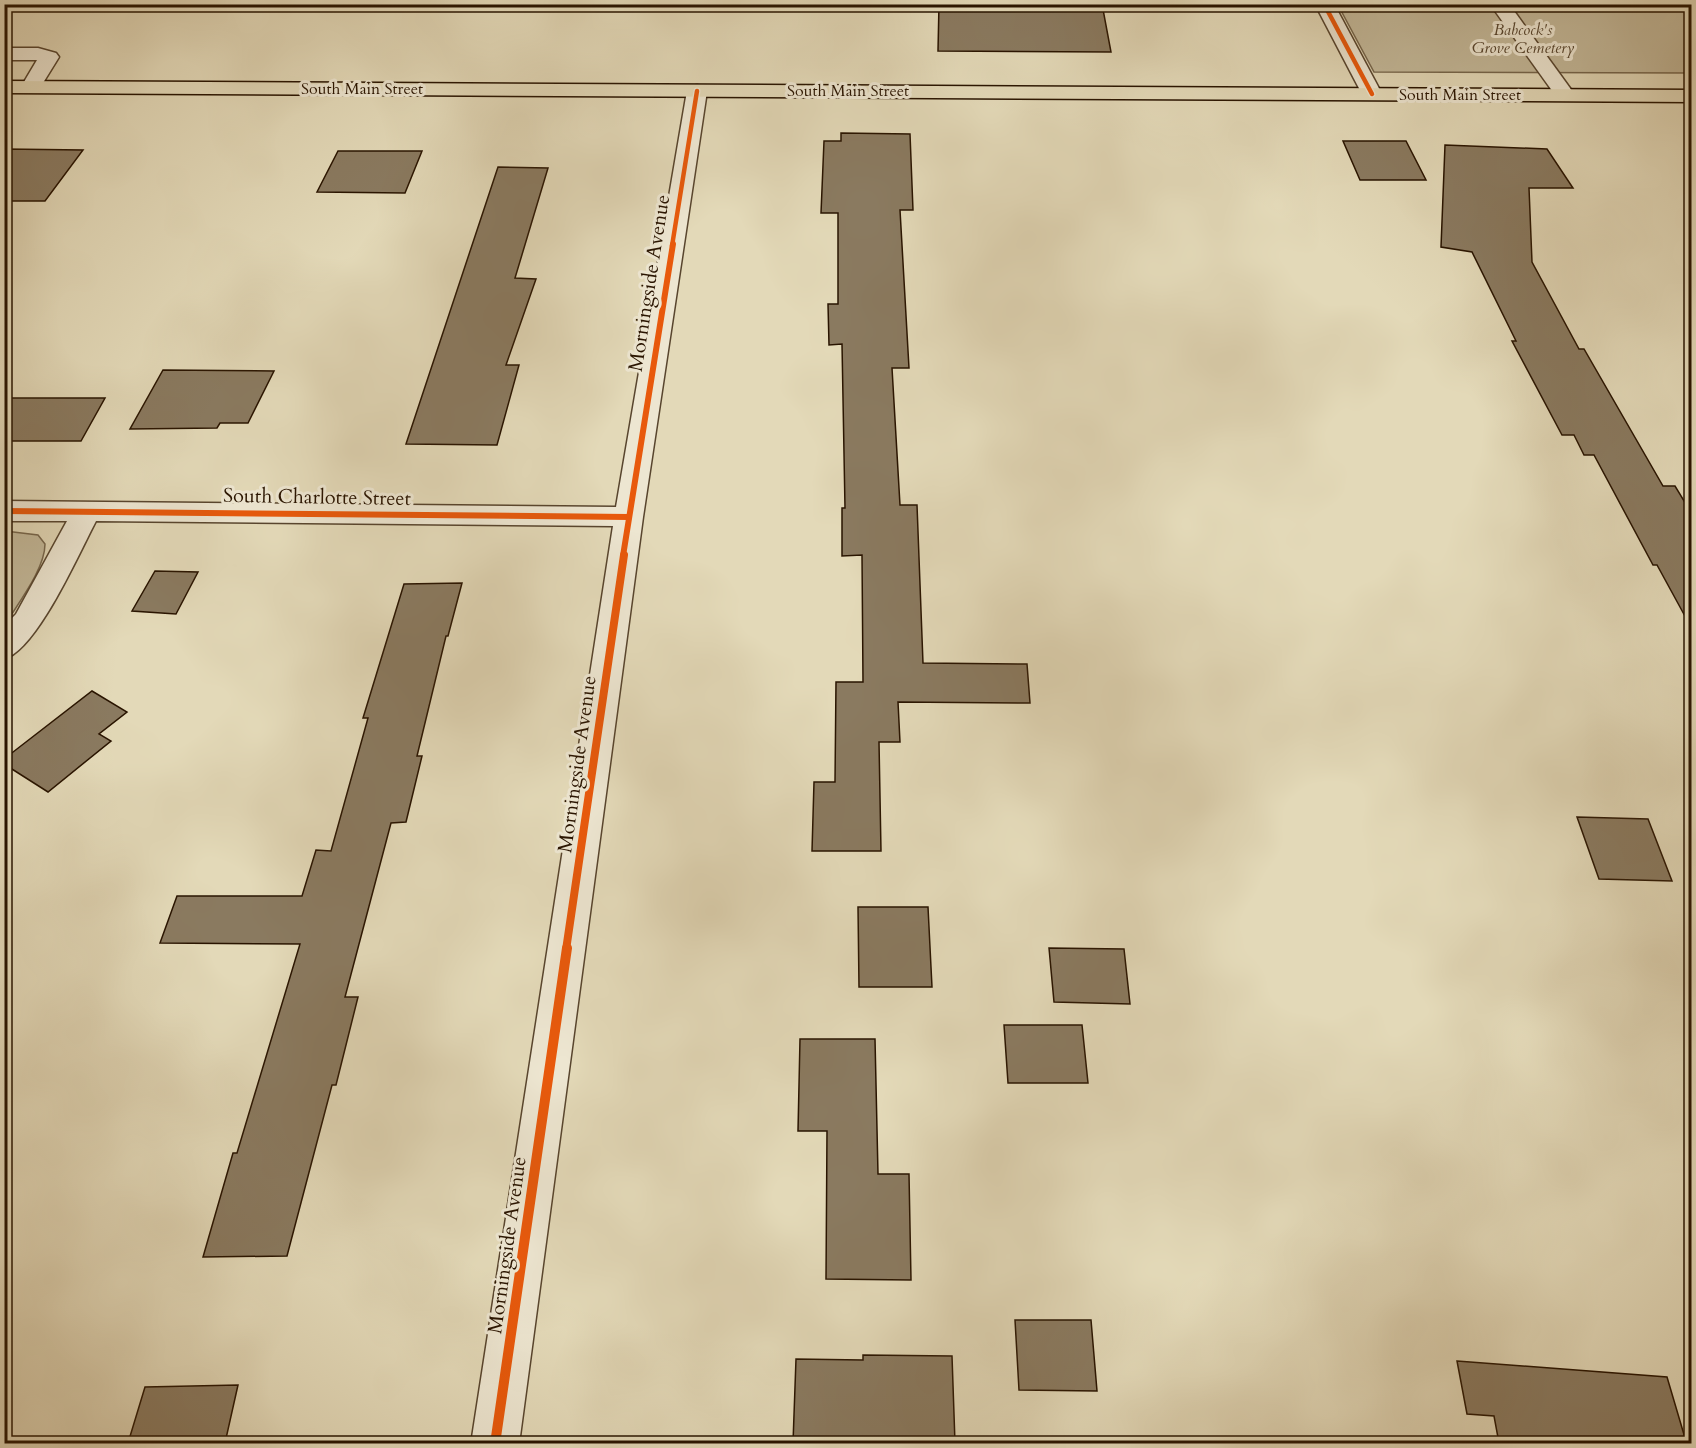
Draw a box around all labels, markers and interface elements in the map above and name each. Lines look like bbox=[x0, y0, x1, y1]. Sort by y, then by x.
park label: Babcock's Grove Cemetery bbox=[1472, 19, 1574, 59]
street label: South Main Street bbox=[301, 78, 423, 100]
street label: South Main Street bbox=[787, 80, 909, 102]
street label: South Main Street bbox=[1399, 84, 1521, 106]
street label: Morningside Avenue bbox=[622, 193, 676, 373]
street label: South Charlotte Street bbox=[223, 482, 412, 512]
street label: Morningside Avenue bbox=[551, 674, 603, 854]
street label: Morningside Avenue bbox=[481, 1155, 533, 1335]

